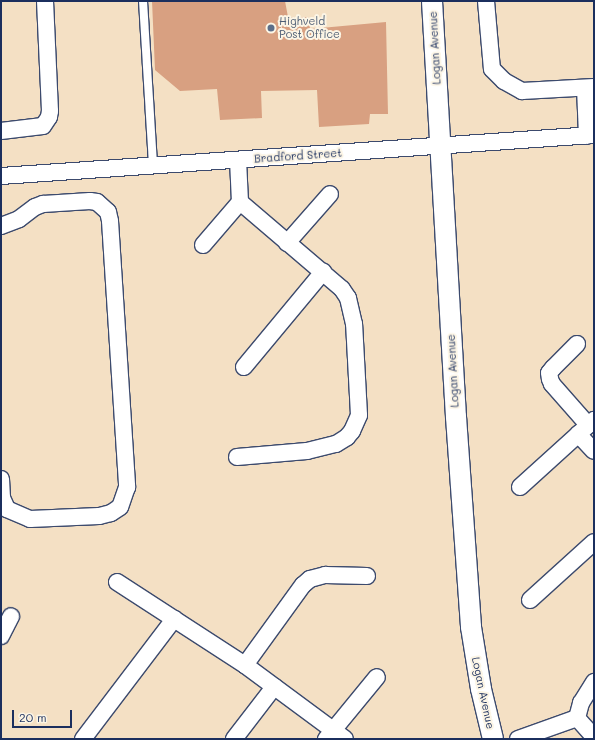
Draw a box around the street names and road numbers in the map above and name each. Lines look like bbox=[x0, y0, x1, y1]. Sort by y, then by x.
street label: Logan Avenue bbox=[426, 11, 444, 85]
street label: Bradford Street bbox=[254, 146, 342, 166]
street label: Logan Avenue bbox=[444, 334, 462, 408]
street label: Logan Avenue bbox=[469, 656, 497, 730]

